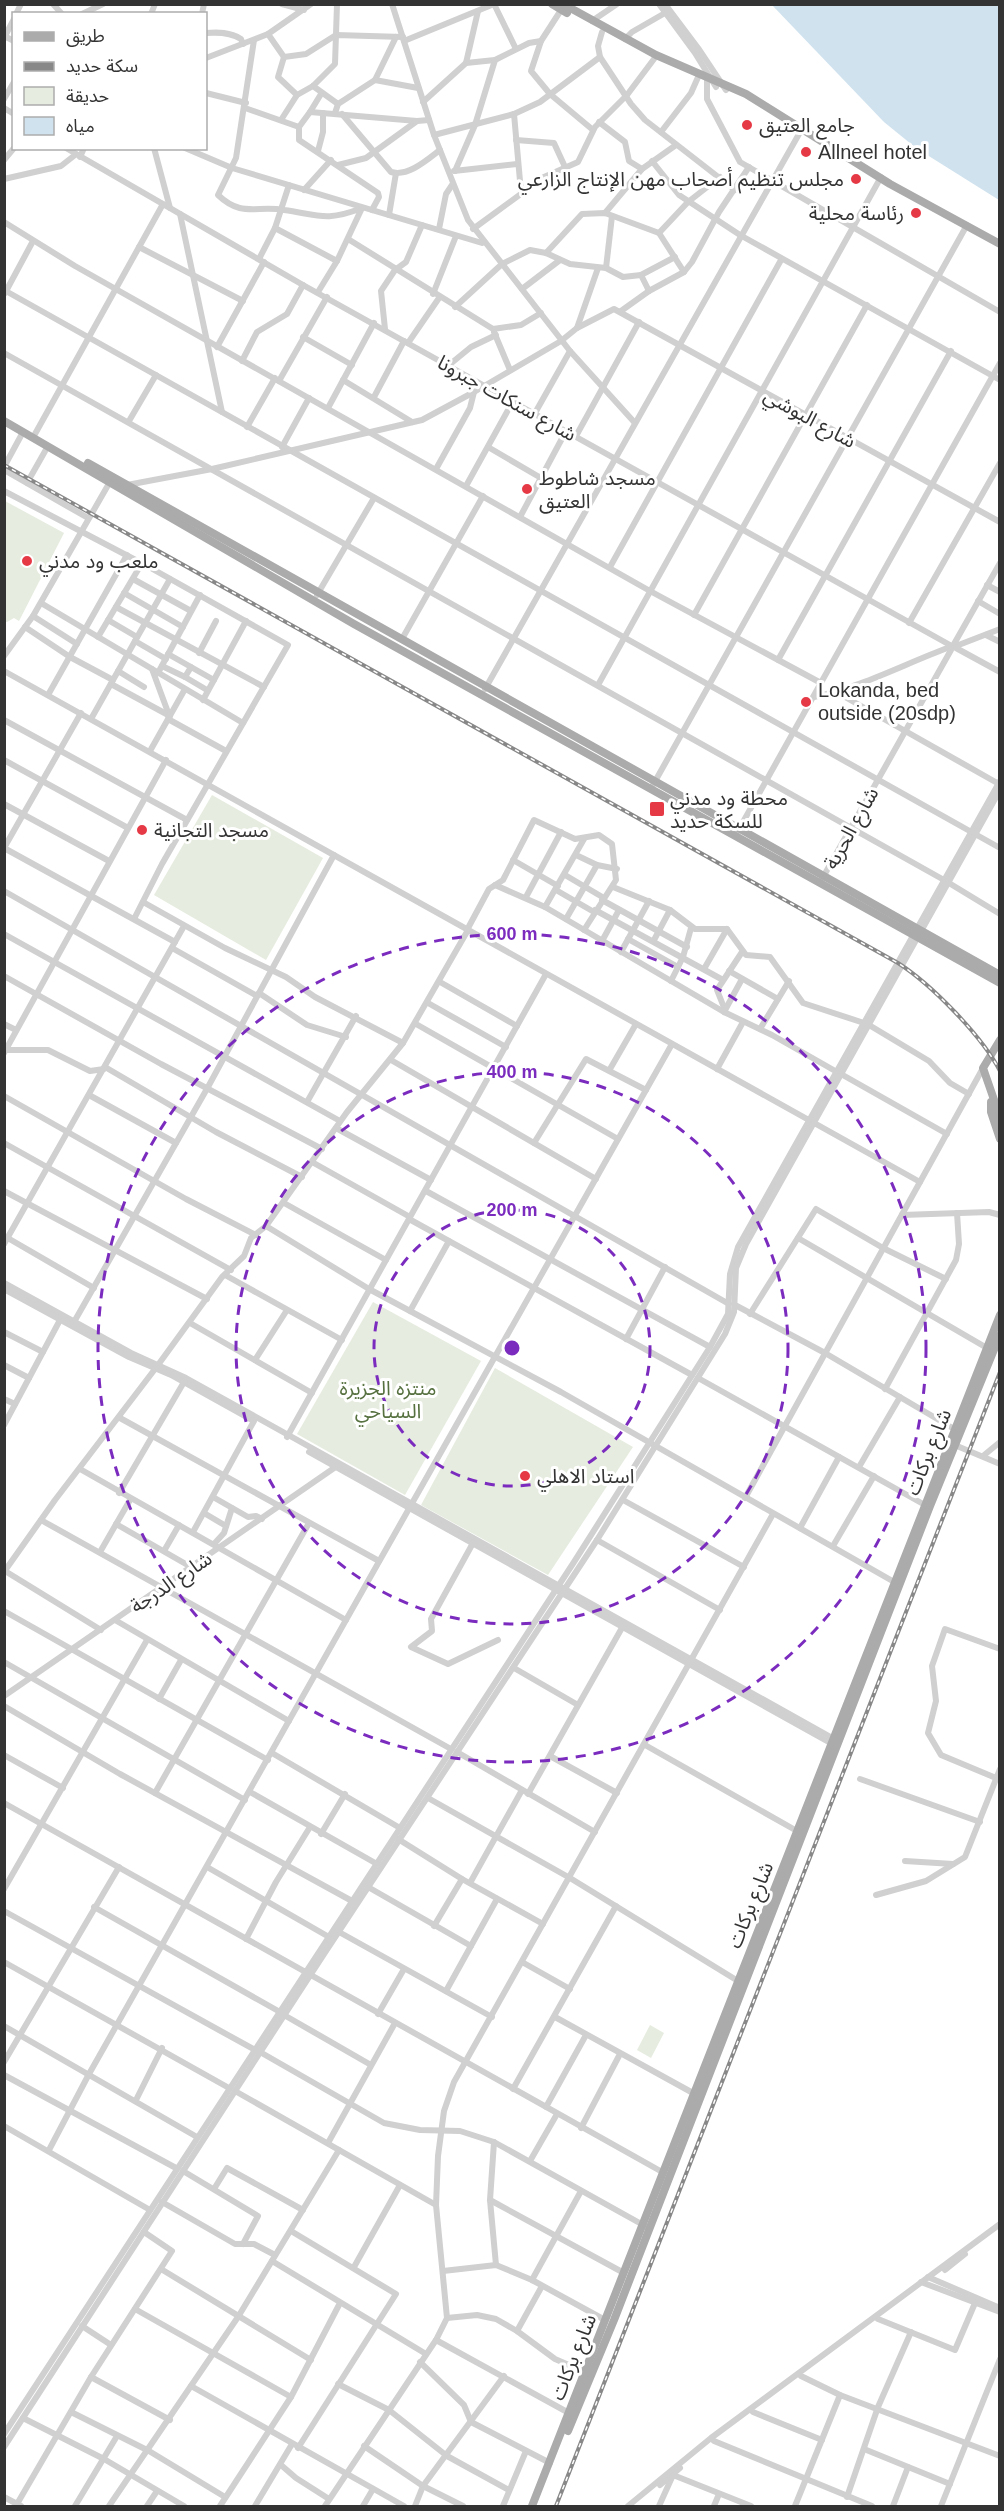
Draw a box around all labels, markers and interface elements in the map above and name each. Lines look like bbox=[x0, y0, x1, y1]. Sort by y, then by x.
legend bbox=[12, 12, 207, 150]
text: طريق bbox=[66, 26, 105, 47]
text: سكة حديد bbox=[66, 56, 138, 76]
text: حديقة bbox=[66, 86, 109, 106]
place label: جامع العتيق bbox=[759, 114, 855, 140]
text: مياه bbox=[66, 116, 95, 136]
marker: جامع العتيق bbox=[740, 118, 754, 132]
place label: Allneel hotel bbox=[818, 141, 927, 163]
marker: Allneel hotel bbox=[799, 145, 813, 159]
place label: مجلس تنظيم أصحاب مهن الإنتاج الزارعي bbox=[518, 167, 844, 195]
marker: مجلس تنظيم أصحاب مهن الإنتاج الزارعي bbox=[849, 172, 863, 186]
place label: رئاسة محلية bbox=[809, 202, 904, 225]
marker: رئاسة محلية bbox=[909, 206, 923, 220]
street label: شارع سنكات جبرونا bbox=[432, 351, 580, 449]
street label: شارع البوشي bbox=[758, 384, 860, 456]
place label: مسجد شاطوط العتيق bbox=[539, 467, 656, 514]
marker: مسجد شاطوط العتيق bbox=[520, 482, 534, 496]
place label: ملعب ود مدني bbox=[39, 550, 159, 577]
marker: ملعب ود مدني bbox=[20, 554, 34, 568]
place label: Lokanda, bed outside (20sdp) bbox=[818, 679, 956, 724]
marker: Lokanda, bed outside (20sdp) bbox=[799, 695, 813, 709]
street label: شارع الحرية bbox=[819, 783, 886, 875]
place label: محطة ود مدني للسكة حديد bbox=[670, 787, 788, 832]
marker: محطة ود مدني للسكة حديد bbox=[648, 800, 666, 818]
place label: مسجد التجانية bbox=[154, 819, 269, 841]
marker: مسجد التجانية bbox=[135, 823, 149, 837]
text: 600 m bbox=[486, 924, 538, 944]
text: 400 m bbox=[486, 1062, 538, 1082]
text: 200 m bbox=[486, 1200, 538, 1220]
centre of rings bbox=[502, 1338, 522, 1358]
park label: منتزه الجزيرة السياحي bbox=[340, 1377, 436, 1427]
street label: شارع بركات bbox=[901, 1406, 959, 1500]
place label: استاد الاهلي bbox=[537, 1465, 634, 1492]
marker: استاد الاهلي bbox=[518, 1469, 532, 1483]
street label: شارع الدرجة bbox=[126, 1547, 218, 1620]
street label: شارع بركات bbox=[723, 1859, 781, 1953]
street label: شارع بركات bbox=[546, 2311, 604, 2405]

